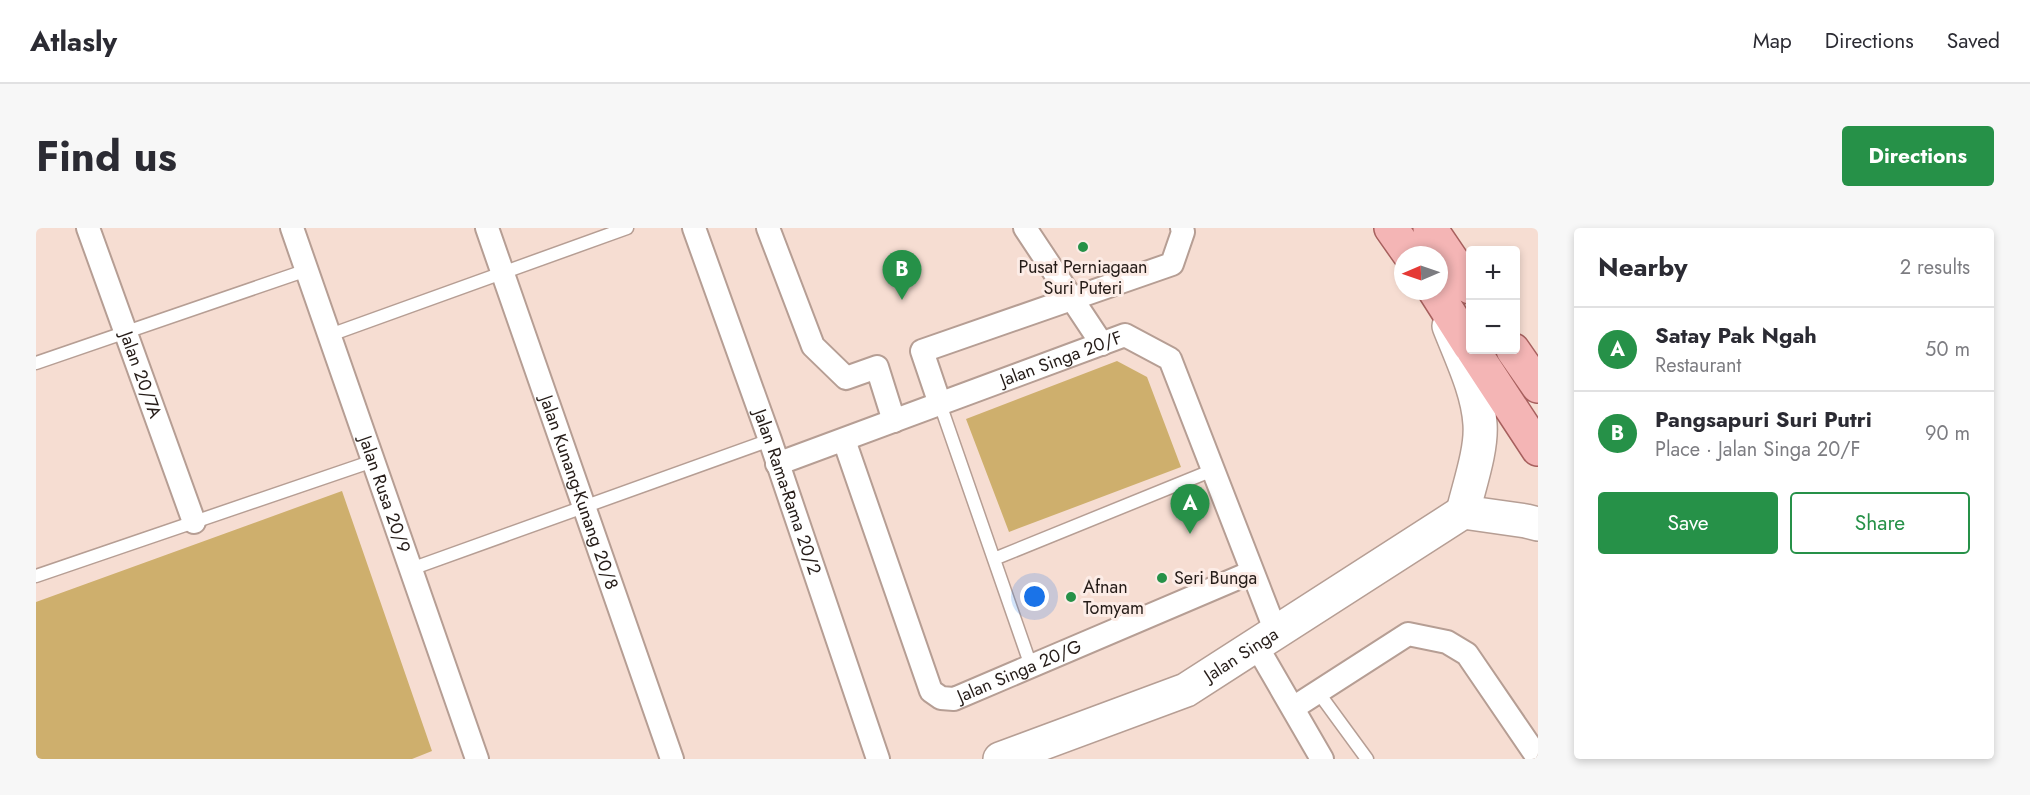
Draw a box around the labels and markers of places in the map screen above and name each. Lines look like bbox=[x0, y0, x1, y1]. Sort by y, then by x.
marker: Pusat Perniagaan Suri Puteri bbox=[1076, 240, 1090, 254]
pin: B bbox=[882, 250, 922, 300]
place label: Pusat Perniagaan Suri Puteri bbox=[1018, 254, 1148, 301]
pin: A bbox=[1170, 484, 1210, 534]
place label: Seri Bunga bbox=[1174, 565, 1257, 591]
marker: Seri Bunga bbox=[1155, 571, 1169, 585]
place label: Afnan Tomyam bbox=[1083, 574, 1144, 621]
marker: Afnan Tomyam bbox=[1064, 590, 1078, 604]

